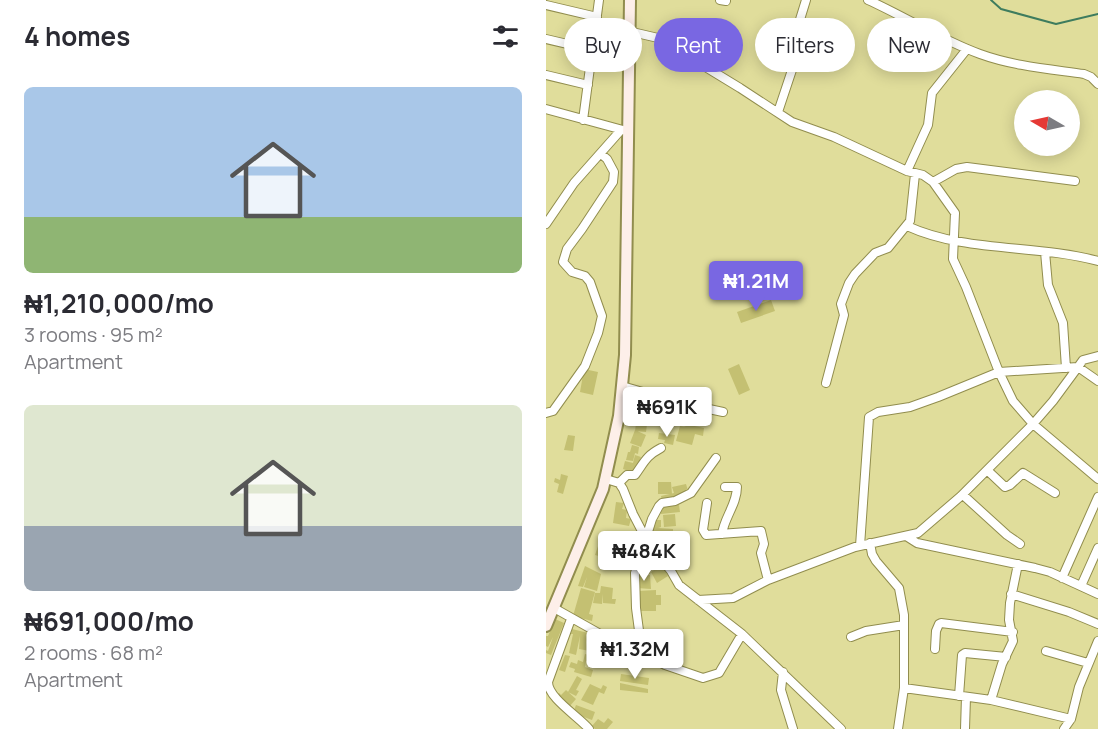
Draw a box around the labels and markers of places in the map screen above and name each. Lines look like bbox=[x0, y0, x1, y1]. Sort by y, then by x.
pin: ₦1.21M bbox=[707, 261, 805, 312]
pin: ₦691K bbox=[625, 387, 709, 438]
pin: ₦484K bbox=[602, 531, 686, 582]
pin: ₦1.32M bbox=[586, 629, 684, 680]

